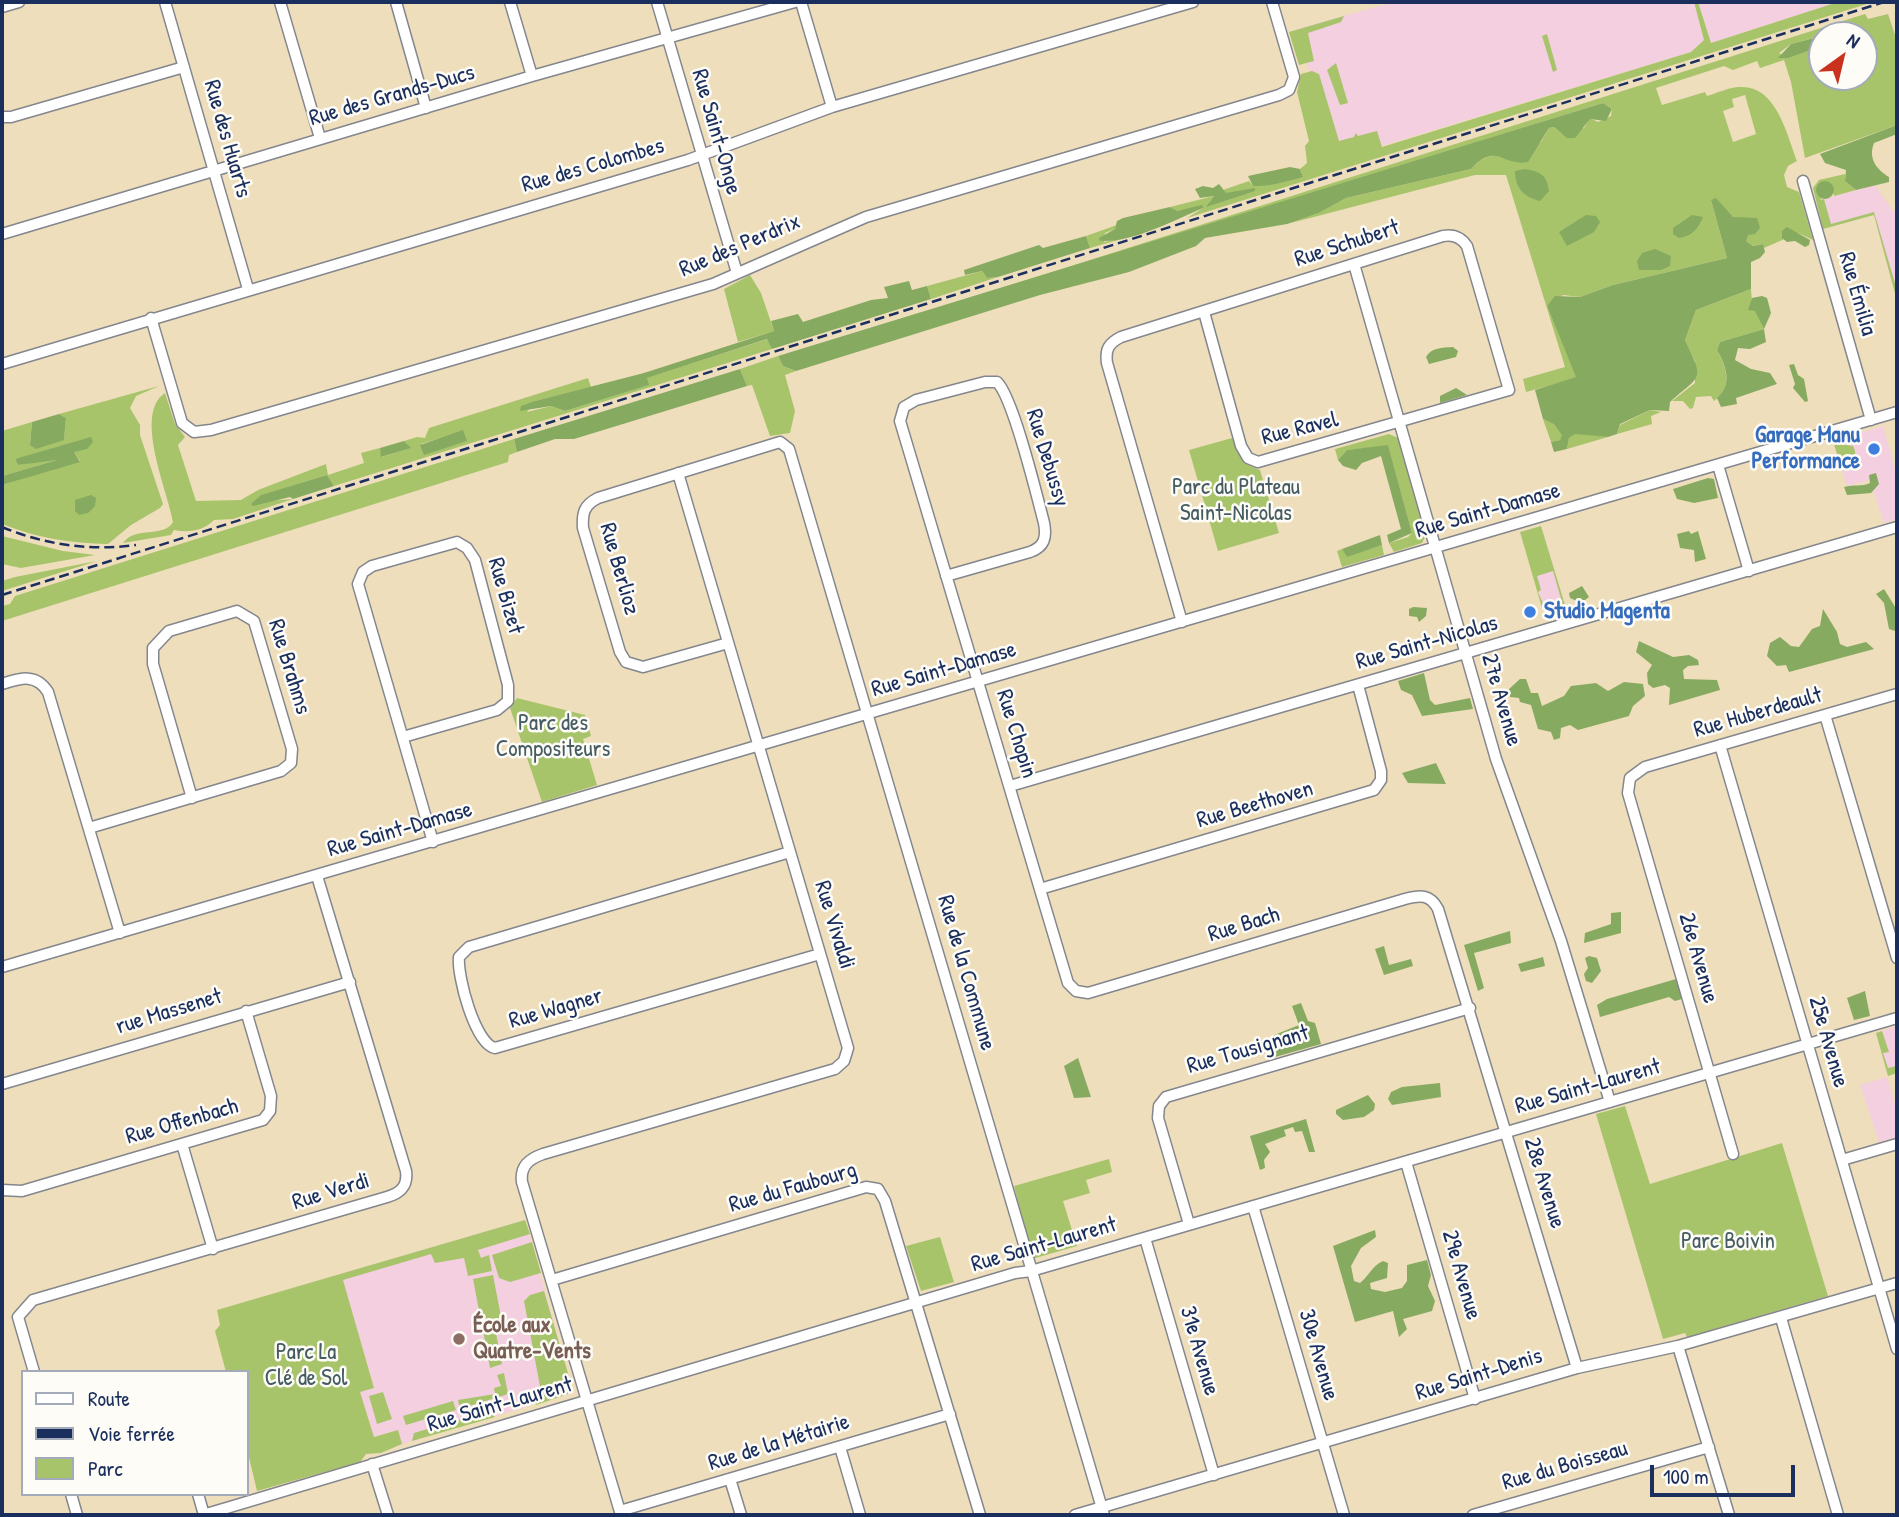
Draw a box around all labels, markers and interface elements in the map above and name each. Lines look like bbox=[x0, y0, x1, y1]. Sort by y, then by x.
north arrow bbox=[1808, 21, 1878, 91]
text: N bbox=[1842, 27, 1865, 54]
street label: Rue des Grands-Ducs bbox=[306, 59, 478, 133]
street label: Rue Saint-Onge bbox=[685, 66, 747, 198]
street label: Rue des Huarts bbox=[197, 77, 257, 201]
street label: Rue des Colombes bbox=[519, 133, 667, 199]
street label: Rue des Perdrix bbox=[675, 208, 805, 284]
street label: Rue Schubert bbox=[1291, 214, 1403, 274]
street label: Rue Émilia bbox=[1832, 249, 1882, 339]
street label: Rue Debussy bbox=[1019, 406, 1075, 510]
street label: Rue Ravel bbox=[1259, 406, 1341, 452]
place label: Garage Manu Performance bbox=[1751, 422, 1860, 476]
marker: Garage Manu Performance bbox=[1866, 441, 1882, 457]
park label: Parc du Plateau Saint-Nicolas bbox=[1172, 474, 1300, 528]
street label: Rue Saint-Damase bbox=[1413, 477, 1563, 545]
street label: Rue Berlioz bbox=[593, 520, 645, 618]
street label: Rue Bizet bbox=[481, 555, 529, 637]
place label: Studio Magenta bbox=[1544, 598, 1670, 626]
marker: Studio Magenta bbox=[1522, 604, 1538, 620]
street label: Rue Saint-Nicolas bbox=[1353, 610, 1501, 676]
street label: Rue Brahms bbox=[262, 616, 316, 718]
street label: Rue Saint-Damase bbox=[869, 636, 1019, 704]
street label: 27e Avenue bbox=[1475, 651, 1527, 749]
street label: Rue Huberdeault bbox=[1691, 682, 1825, 744]
street label: Rue Chopin bbox=[989, 686, 1043, 782]
park label: Parc des Compositeurs bbox=[496, 710, 610, 764]
street label: Rue Beethoven bbox=[1194, 775, 1316, 835]
street label: Rue Saint-Damase bbox=[325, 796, 475, 864]
street label: Rue Vivaldi bbox=[808, 878, 860, 972]
street label: Rue de la Commune bbox=[931, 892, 1001, 1054]
street label: Rue Bach bbox=[1205, 901, 1283, 949]
street label: 26e Avenue bbox=[1672, 910, 1724, 1006]
street label: rue Massenet bbox=[113, 983, 225, 1041]
street label: Rue Wagner bbox=[506, 983, 606, 1035]
street label: 25e Avenue bbox=[1802, 993, 1854, 1091]
street label: Rue Tousignant bbox=[1184, 1019, 1312, 1081]
street label: Rue Saint-Laurent bbox=[1512, 1053, 1664, 1121]
street label: Rue Offenbach bbox=[123, 1093, 241, 1151]
street label: 28e Avenue bbox=[1517, 1134, 1571, 1232]
street label: Rue du Faubourg bbox=[726, 1157, 860, 1219]
street label: Rue Verdi bbox=[289, 1167, 373, 1217]
street label: Rue Saint-Laurent bbox=[968, 1211, 1120, 1279]
street label: 29e Avenue bbox=[1435, 1227, 1487, 1323]
park label: Parc Boivin bbox=[1681, 1228, 1775, 1256]
street label: 31e Avenue bbox=[1173, 1303, 1225, 1399]
street label: 30e Avenue bbox=[1292, 1306, 1344, 1404]
place label: École aux Quatre-Vents bbox=[473, 1312, 591, 1366]
marker: École aux Quatre-Vents bbox=[451, 1331, 467, 1347]
park label: Parc La Clé de Sol bbox=[265, 1339, 347, 1393]
street label: Rue Saint-Denis bbox=[1412, 1343, 1546, 1407]
legend bbox=[21, 1370, 248, 1496]
street label: Rue Saint-Laurent bbox=[424, 1371, 576, 1439]
text: Route bbox=[88, 1384, 130, 1413]
street label: Rue de la Métairie bbox=[705, 1408, 853, 1478]
text: Voie ferrée bbox=[88, 1419, 175, 1448]
street label: Rue du Boisseau bbox=[1499, 1435, 1631, 1497]
scale bar bbox=[1654, 1450, 1799, 1494]
text: Parc bbox=[88, 1454, 123, 1483]
text: 100 m bbox=[1663, 1462, 1709, 1491]

